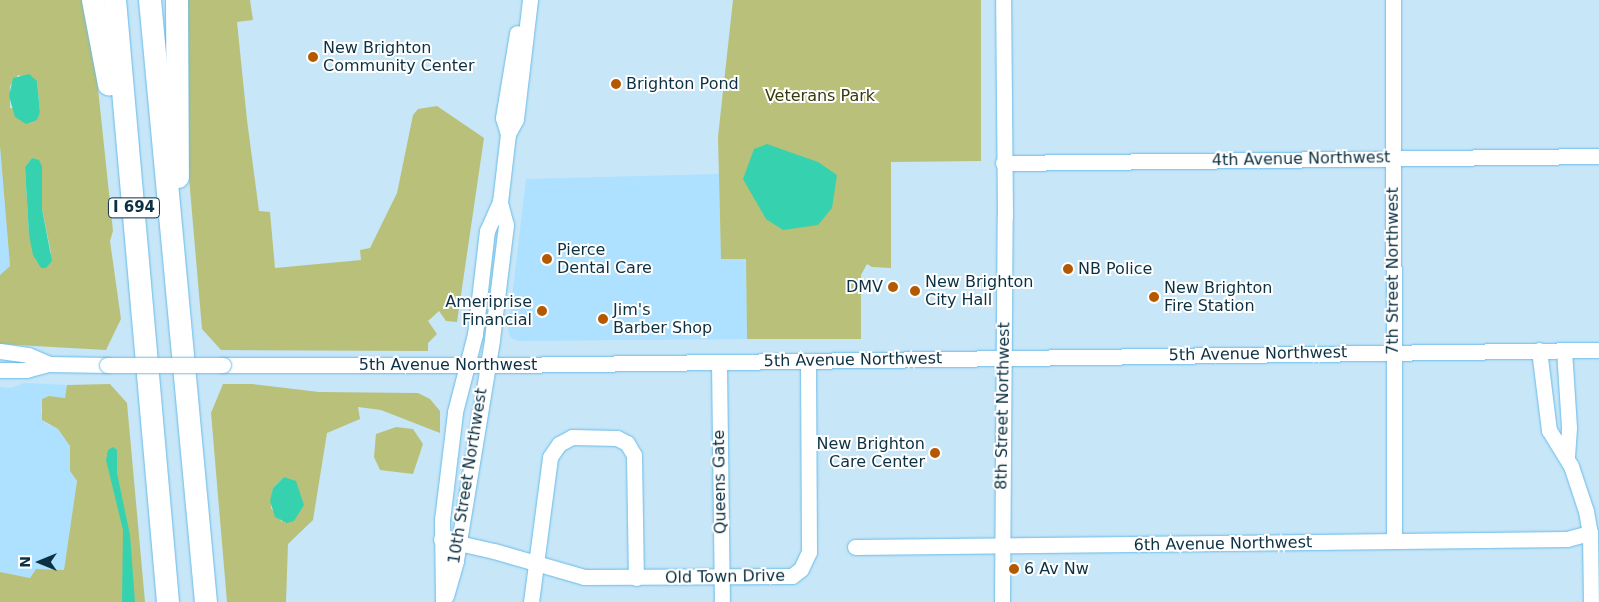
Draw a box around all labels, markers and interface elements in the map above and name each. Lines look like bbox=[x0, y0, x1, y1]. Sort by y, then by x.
place label: New Brighton Community Center bbox=[323, 38, 475, 76]
marker: New Brighton Community Center bbox=[307, 51, 319, 63]
place label: Brighton Pond bbox=[626, 74, 739, 94]
marker: Brighton Pond bbox=[610, 78, 622, 90]
park label: Veterans Park bbox=[765, 86, 875, 106]
street label: 4th Avenue Northwest bbox=[1212, 148, 1390, 170]
street label: 7th Street Northwest bbox=[1383, 187, 1403, 355]
road number: I 694 bbox=[108, 196, 160, 220]
place label: Pierce Dental Care bbox=[557, 240, 652, 278]
marker: Pierce Dental Care bbox=[541, 253, 553, 265]
place label: NB Police bbox=[1078, 259, 1152, 279]
marker: NB Police bbox=[1062, 263, 1074, 275]
place label: New Brighton City Hall bbox=[925, 272, 1033, 310]
place label: DMV bbox=[846, 277, 883, 297]
place label: New Brighton Fire Station bbox=[1164, 278, 1272, 316]
marker: DMV bbox=[887, 281, 899, 293]
marker: New Brighton City Hall bbox=[909, 285, 921, 297]
marker: New Brighton Fire Station bbox=[1148, 291, 1160, 303]
place label: Ameriprise Financial bbox=[445, 292, 532, 330]
place label: Jim's Barber Shop bbox=[613, 300, 712, 338]
marker: Ameriprise Financial bbox=[536, 305, 548, 317]
marker: Jim's Barber Shop bbox=[597, 313, 609, 325]
street label: 8th Street Northwest bbox=[992, 322, 1014, 490]
street label: 5th Avenue Northwest bbox=[1169, 343, 1347, 365]
street label: 5th Avenue Northwest bbox=[764, 349, 942, 371]
street label: 5th Avenue Northwest bbox=[359, 355, 537, 375]
street label: 10th Street Northwest bbox=[445, 387, 491, 565]
street label: Queens Gate bbox=[709, 430, 731, 534]
place label: New Brighton Care Center bbox=[817, 434, 925, 472]
marker: New Brighton Care Center bbox=[929, 447, 941, 459]
street label: 6th Avenue Northwest bbox=[1134, 533, 1312, 555]
north arrow bbox=[15, 537, 65, 587]
text: N bbox=[17, 556, 33, 568]
place label: 6 Av Nw bbox=[1024, 559, 1089, 579]
marker: 6 Av Nw bbox=[1008, 563, 1020, 575]
street label: Old Town Drive bbox=[665, 566, 785, 588]

